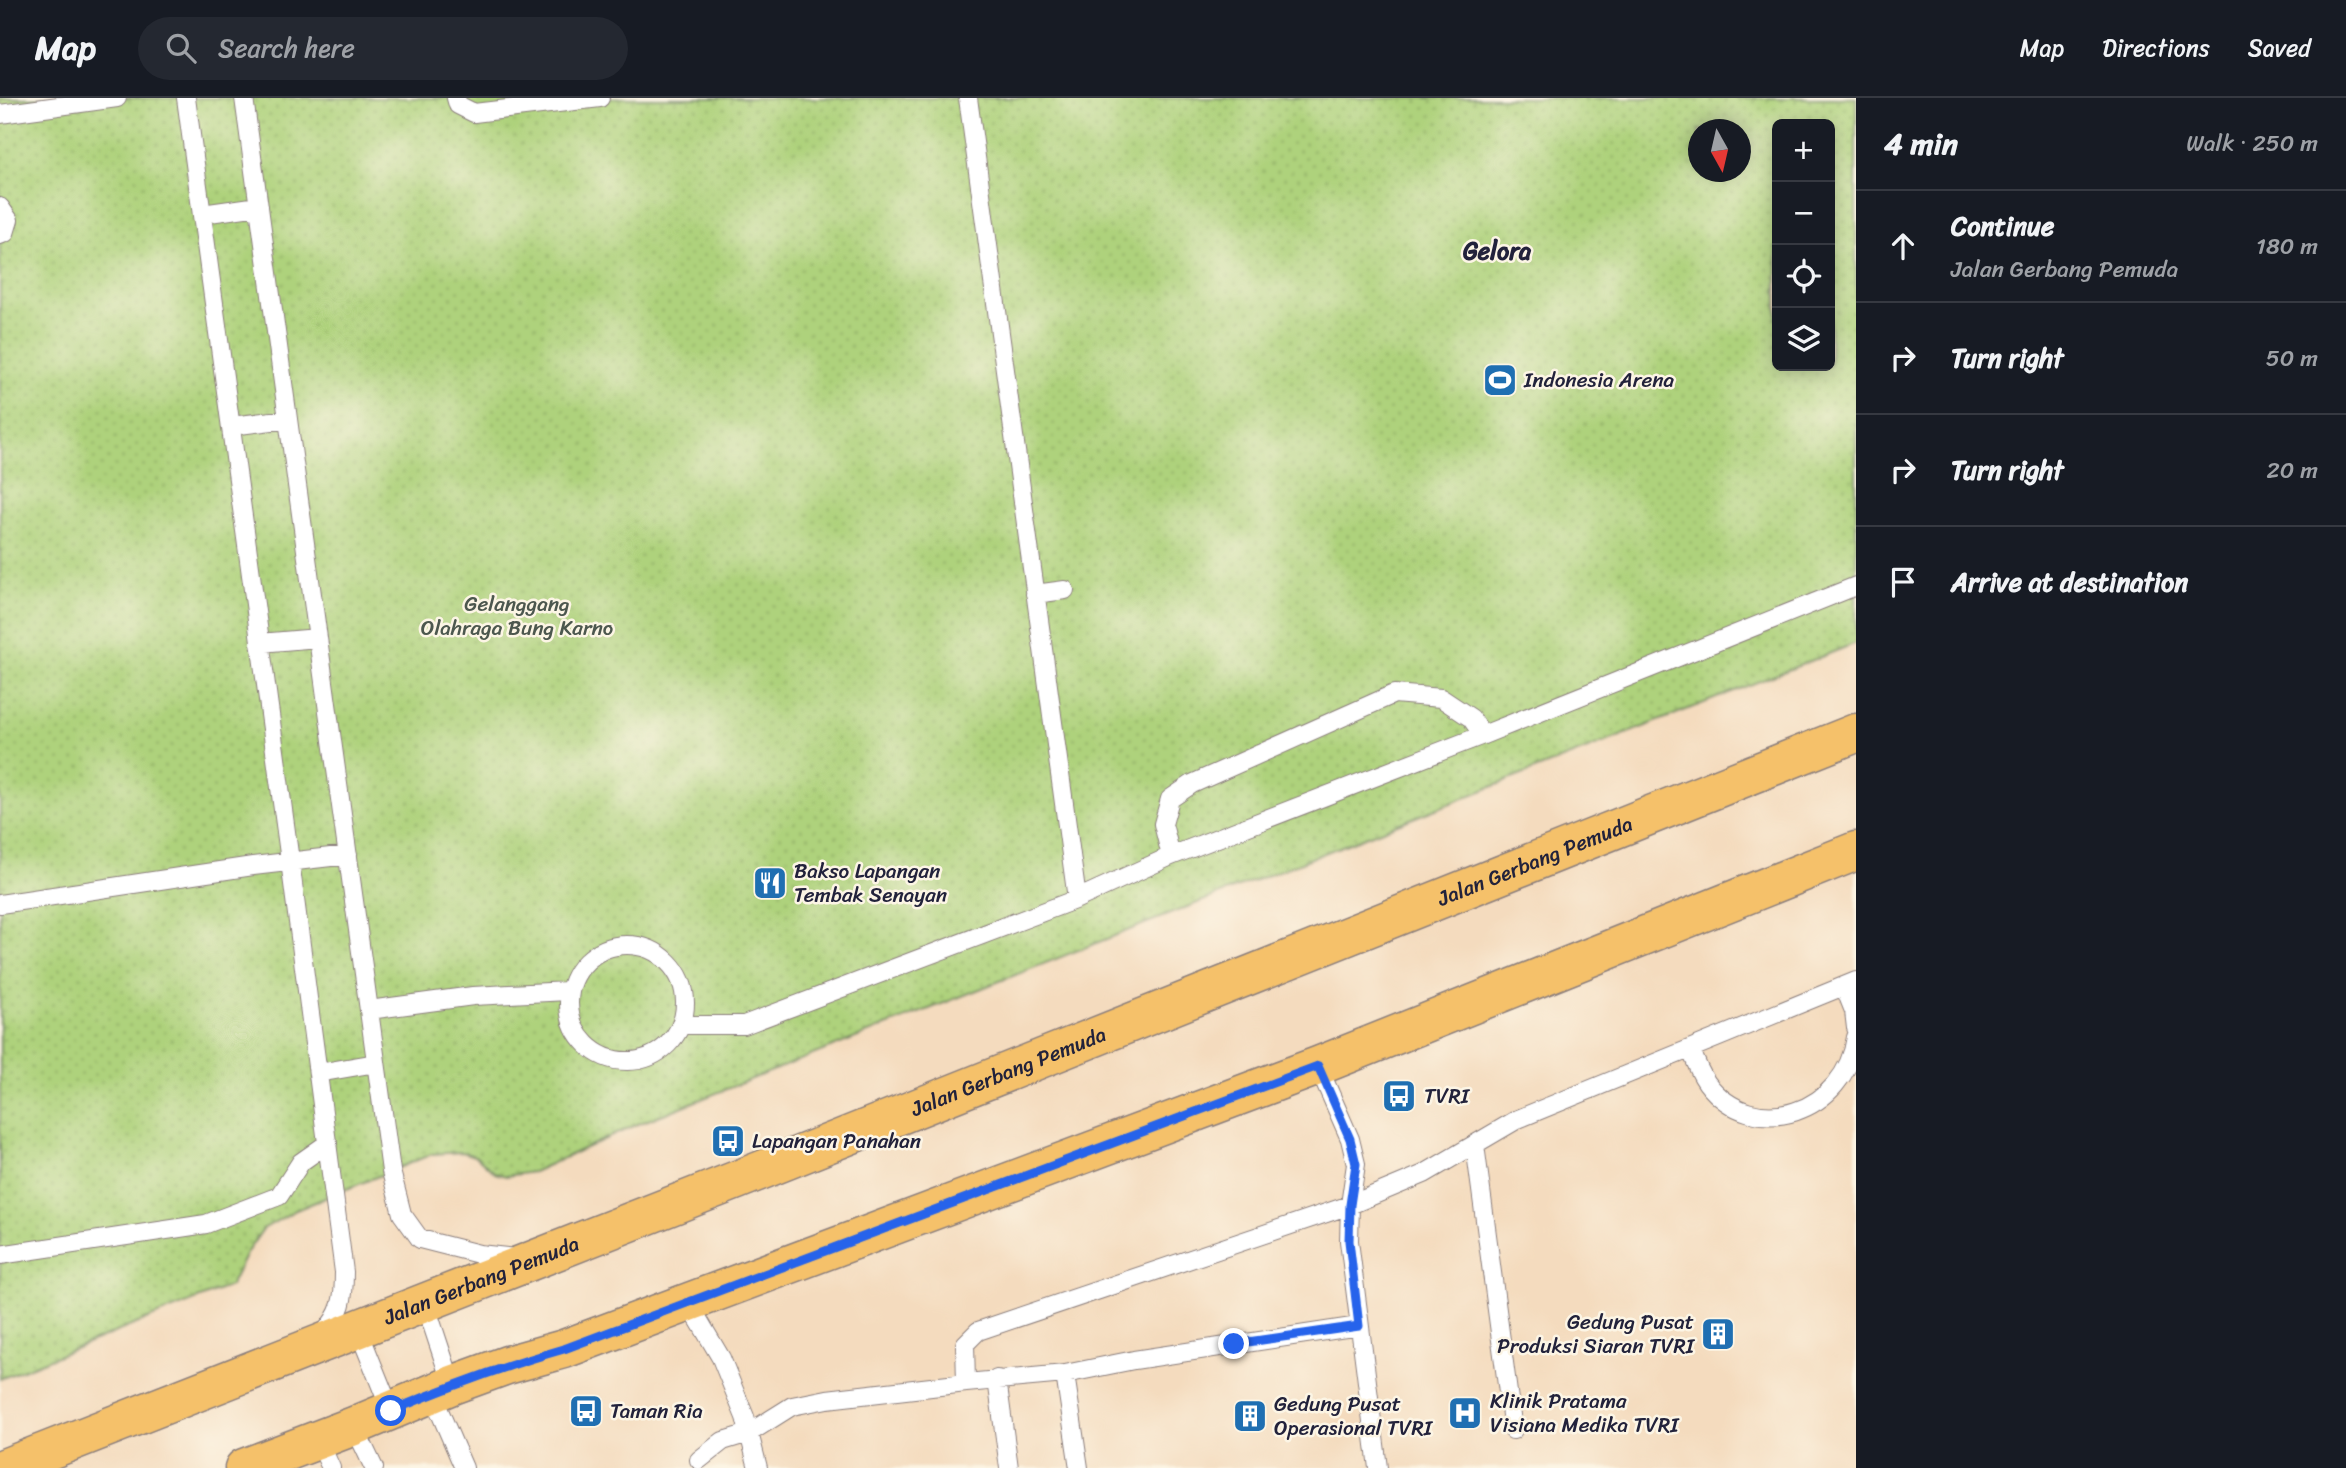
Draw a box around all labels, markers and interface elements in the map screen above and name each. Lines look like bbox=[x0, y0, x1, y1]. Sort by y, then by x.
search box bbox=[138, 17, 628, 80]
text: Map bbox=[35, 19, 96, 77]
text: Search here bbox=[218, 25, 355, 71]
text: Map bbox=[2020, 27, 2064, 69]
text: Directions bbox=[2102, 27, 2210, 69]
text: Saved bbox=[2248, 27, 2311, 69]
icon: search bbox=[162, 29, 200, 67]
text: 4 min bbox=[1884, 117, 1958, 171]
north arrow bbox=[1688, 119, 1751, 182]
map controls bbox=[1772, 119, 1835, 371]
button: + bbox=[1772, 119, 1835, 182]
text: Walk · 250 m bbox=[2186, 123, 2318, 164]
button: − bbox=[1772, 182, 1835, 245]
text: Continue bbox=[1951, 203, 2054, 249]
text: 180 m bbox=[2256, 226, 2318, 267]
icon: ahead bbox=[1884, 227, 1922, 265]
district label: Gelora bbox=[1463, 230, 1532, 272]
button: locate bbox=[1772, 245, 1835, 308]
text: Jalan Gerbang Pemuda bbox=[1951, 249, 2178, 290]
button: layers bbox=[1772, 308, 1835, 371]
text: Turn right bbox=[1951, 335, 2064, 381]
text: 50 m bbox=[2266, 338, 2318, 379]
icon: right bbox=[1884, 339, 1922, 377]
sports icon: Indonesia Arena bbox=[1481, 361, 1519, 399]
place label: Indonesia Arena bbox=[1523, 361, 1675, 399]
text: Turn right bbox=[1951, 447, 2064, 493]
text: 20 m bbox=[2267, 450, 2318, 491]
icon: right bbox=[1884, 451, 1922, 489]
text: Arrive at destination bbox=[1951, 559, 2188, 605]
icon: arrive bbox=[1884, 563, 1922, 601]
park label: Gelanggang Olahraga Bung Karno bbox=[421, 585, 613, 647]
street label: Jalan Gerbang Pemuda bbox=[1431, 805, 1639, 918]
place label: Bakso Lapangan Tembak Senayan bbox=[794, 852, 947, 914]
restaurant icon: Bakso Lapangan Tembak Senayan bbox=[751, 864, 789, 902]
street label: Jalan Gerbang Pemuda bbox=[904, 1015, 1112, 1128]
bus stop icon: TVRI bbox=[1380, 1077, 1418, 1115]
place label: TVRI bbox=[1424, 1077, 1471, 1115]
bus stop icon: Lapangan Panahan bbox=[709, 1122, 747, 1160]
place label: Lapangan Panahan bbox=[752, 1122, 921, 1160]
street label: Jalan Gerbang Pemuda bbox=[377, 1225, 585, 1336]
place label: Gedung Pusat Produksi Siaran TVRI bbox=[1497, 1303, 1696, 1365]
building icon: Gedung Pusat Produksi Siaran TVRI bbox=[1699, 1315, 1737, 1353]
route end bbox=[1218, 1328, 1249, 1359]
place label: Klinik Pratama Visiana Medika TVRI bbox=[1490, 1382, 1680, 1444]
place label: Gedung Pusat Operasional TVRI bbox=[1274, 1385, 1434, 1447]
bus stop icon: Taman Ria bbox=[567, 1392, 605, 1430]
place label: Taman Ria bbox=[610, 1392, 703, 1430]
hospital icon: Klinik Pratama Visiana Medika TVRI bbox=[1446, 1394, 1484, 1432]
route start bbox=[375, 1395, 406, 1426]
building icon: Gedung Pusat Operasional TVRI bbox=[1231, 1397, 1269, 1435]

